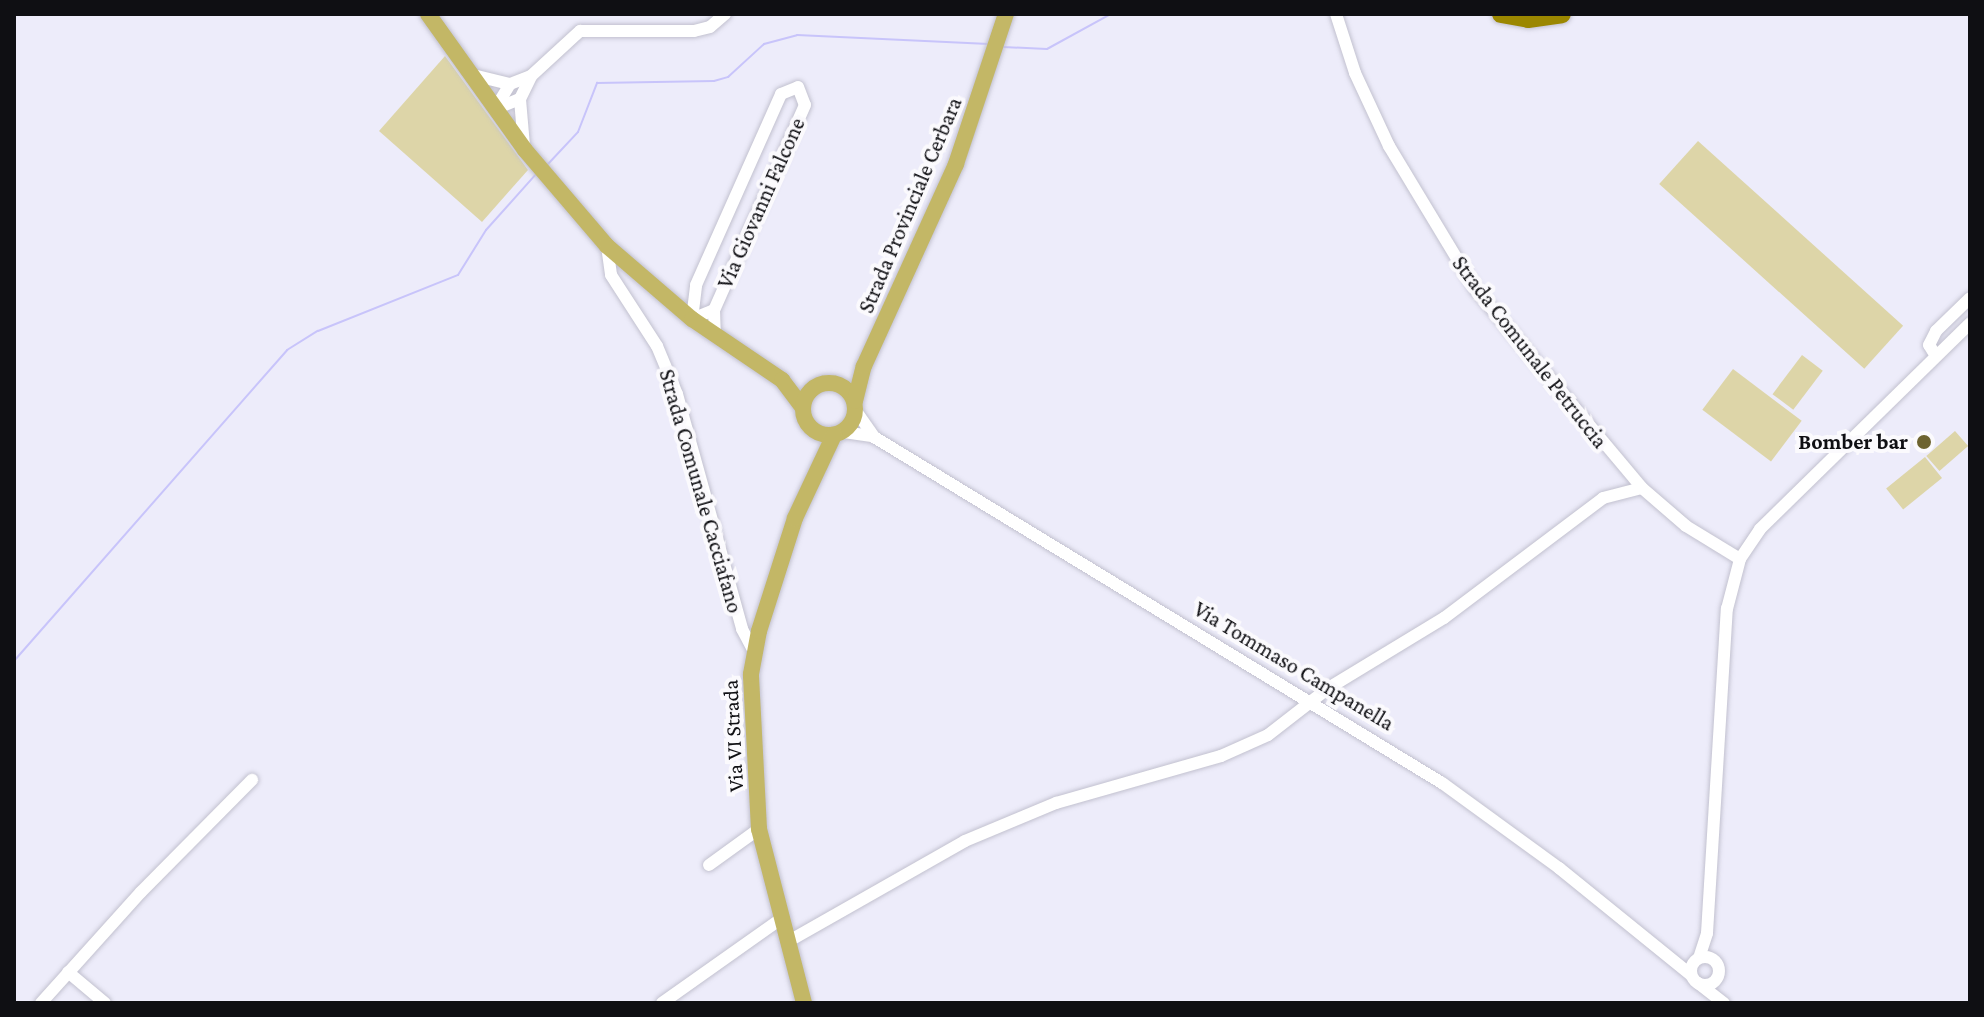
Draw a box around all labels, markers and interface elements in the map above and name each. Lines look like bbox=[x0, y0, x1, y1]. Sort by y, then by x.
street label: Strada Provinciale Cerbara bbox=[853, 93, 967, 317]
street label: Via Giovanni Falcone bbox=[711, 113, 811, 293]
street label: Strada Comunale Petruccia bbox=[1447, 251, 1613, 453]
street label: Strada Comunale Cacciafano bbox=[654, 366, 748, 616]
place label: Bomber bar bbox=[1798, 429, 1908, 455]
marker: Bomber bar bbox=[1915, 433, 1933, 451]
street label: Via Tommaso Campanella bbox=[1189, 596, 1399, 736]
street label: Via VI Strada bbox=[717, 679, 749, 793]

